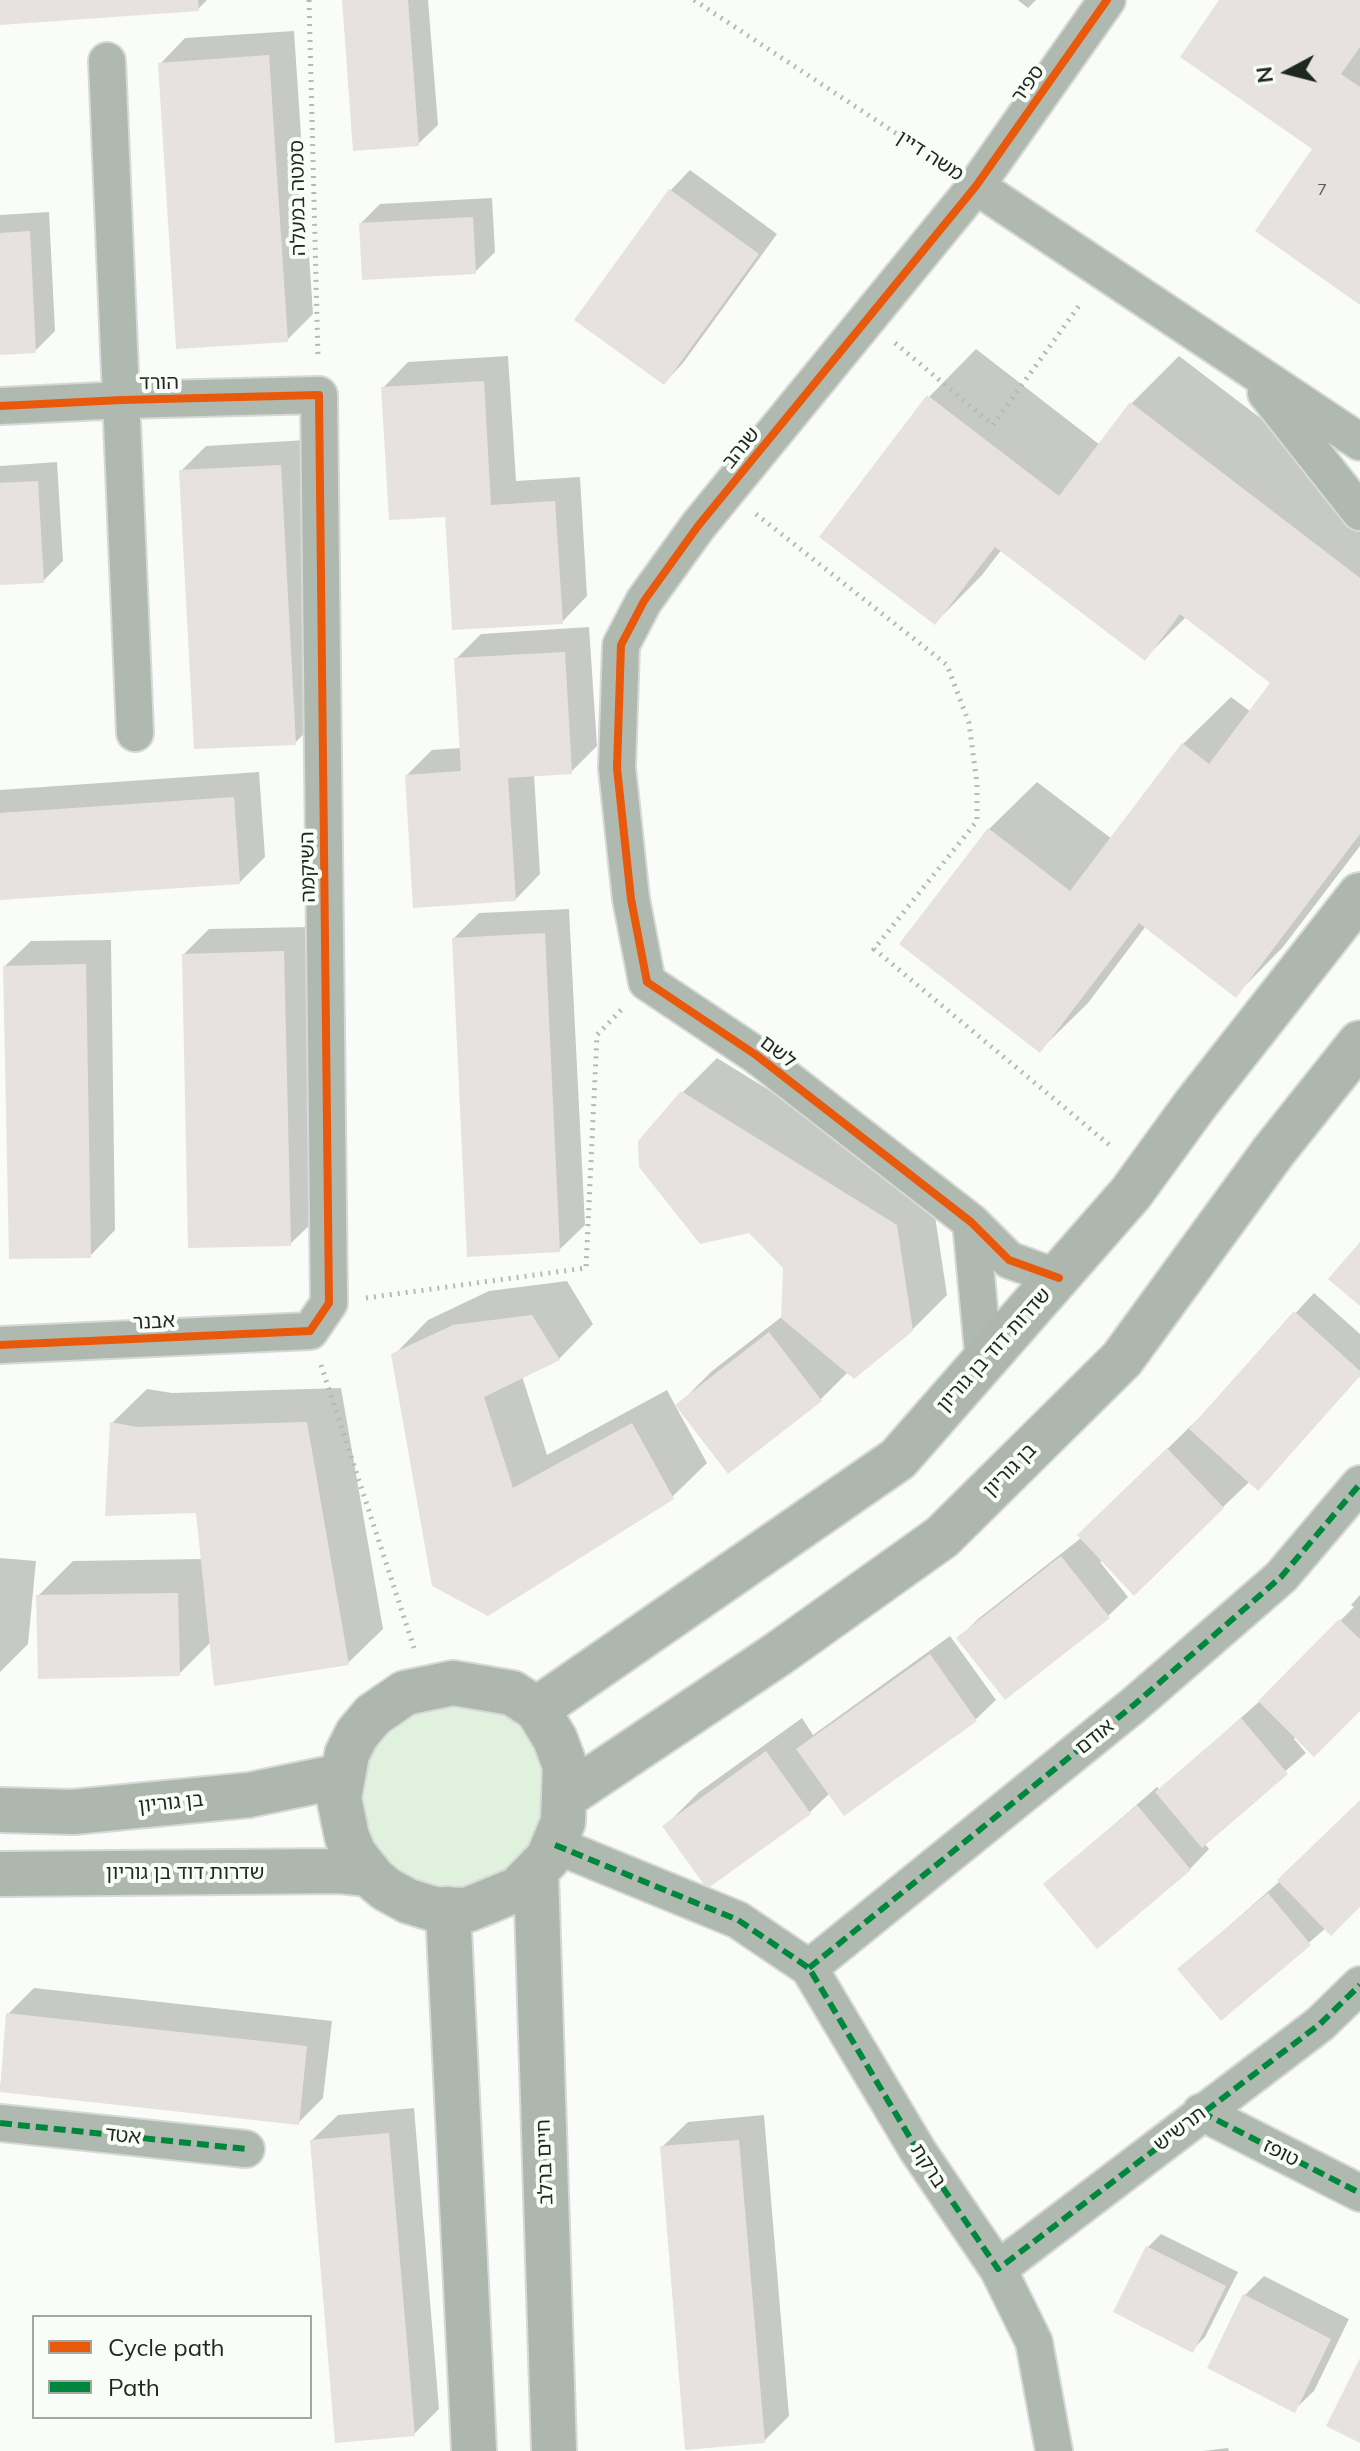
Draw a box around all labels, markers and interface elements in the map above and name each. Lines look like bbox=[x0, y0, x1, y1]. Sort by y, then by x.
north arrow bbox=[1248, 32, 1328, 112]
street label: ספיר bbox=[1007, 60, 1049, 108]
text: N bbox=[1249, 65, 1279, 85]
street label: משה דיין bbox=[892, 126, 968, 186]
street label: סמטה במעלה bbox=[285, 140, 311, 256]
house number: 7 bbox=[1317, 180, 1327, 200]
street label: הורד bbox=[139, 371, 179, 395]
street label: שנהב bbox=[717, 423, 765, 473]
street label: השיקמה bbox=[295, 831, 321, 903]
street label: לשם bbox=[755, 1031, 801, 1073]
street label: שדרות דוד בן גוריון bbox=[932, 1283, 1056, 1417]
street label: אבנר bbox=[132, 1309, 176, 1335]
street label: בן גוריון bbox=[978, 1438, 1042, 1502]
street label: אודם bbox=[1071, 1714, 1119, 1760]
street label: בן גוריון bbox=[137, 1788, 205, 1818]
street label: שדרות דוד בן גוריון bbox=[106, 1861, 264, 1885]
street label: תרשיש bbox=[1149, 2102, 1211, 2156]
street label: חיים ברלב bbox=[532, 2119, 558, 2205]
street label: אטד bbox=[104, 2122, 142, 2150]
street label: טופז bbox=[1259, 2134, 1303, 2172]
street label: ברקת bbox=[905, 2139, 951, 2193]
legend bbox=[32, 2315, 312, 2419]
text: Cycle path bbox=[108, 2332, 225, 2362]
text: Path bbox=[108, 2372, 160, 2402]

